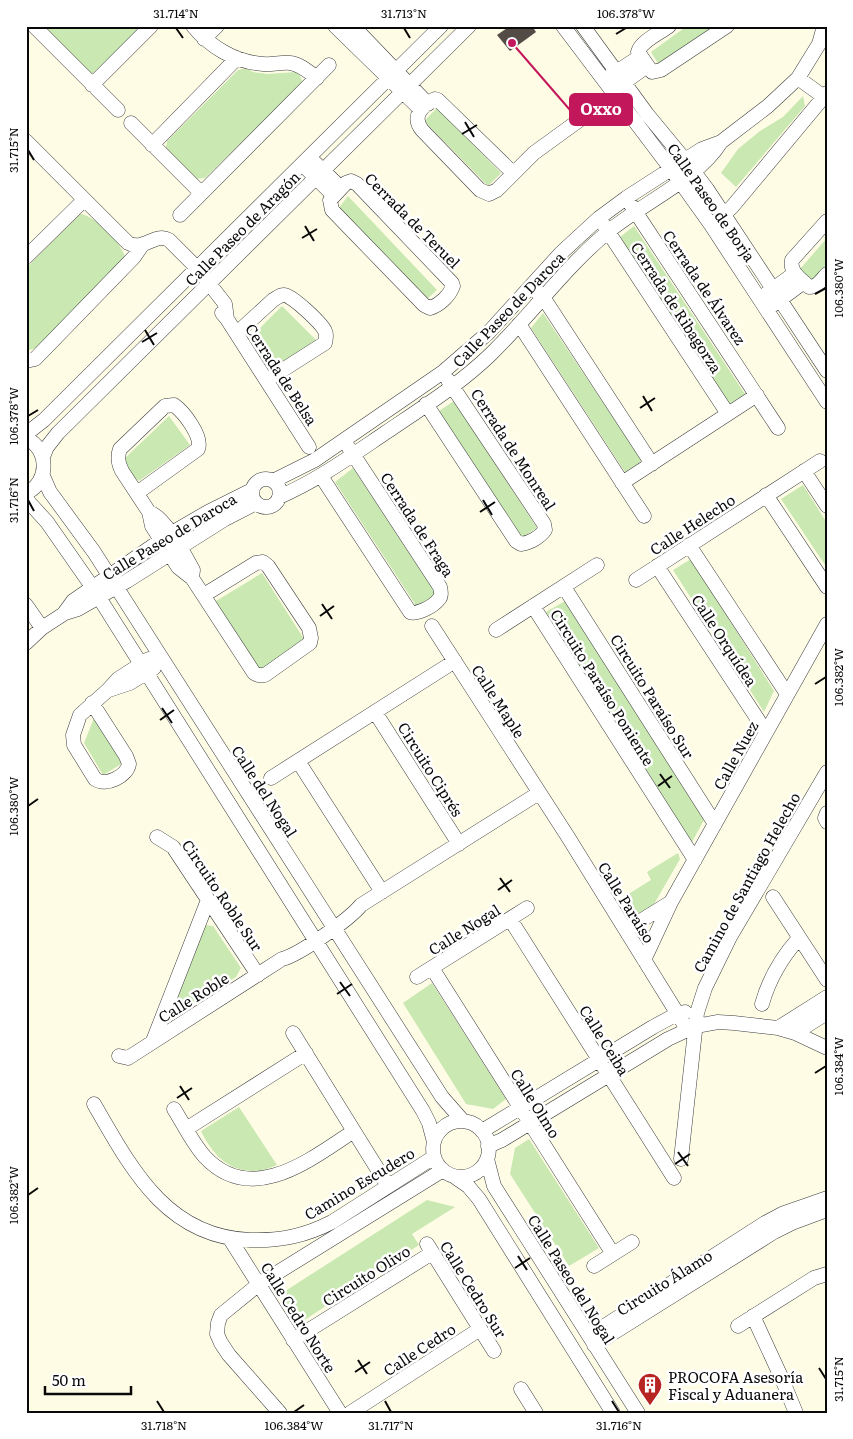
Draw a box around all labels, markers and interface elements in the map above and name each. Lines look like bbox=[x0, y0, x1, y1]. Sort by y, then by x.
text: 31.714°N bbox=[153, 4, 199, 22]
text: 31.713°N bbox=[381, 4, 427, 22]
text: 106.378°W bbox=[597, 4, 655, 22]
callout: Oxxo bbox=[570, 94, 632, 125]
text: Oxxo bbox=[580, 96, 622, 120]
text: 31.715°N bbox=[4, 127, 22, 173]
street label: Calle Paseo de Borja bbox=[662, 138, 762, 267]
street label: Calle Paseo de Aragón bbox=[179, 165, 305, 291]
street label: Cerrada de Teruel bbox=[360, 167, 466, 273]
street label: Cerrada de Álvarez bbox=[658, 225, 752, 349]
street label: Cerrada de Ribagorza bbox=[626, 237, 729, 378]
street label: Calle Paseo de Daroca bbox=[447, 245, 570, 372]
text: 106.380°W bbox=[829, 258, 847, 318]
street label: Cerrada de Belsa bbox=[240, 318, 324, 430]
street label: Cerrada de Monreal bbox=[466, 383, 562, 515]
text: 106.378°W bbox=[4, 387, 22, 445]
street label: Cerrada de Fraga bbox=[375, 467, 461, 582]
text: 31.716°N bbox=[4, 477, 22, 523]
street label: Calle Paseo de Daroca bbox=[98, 486, 241, 585]
street label: Calle Helecho bbox=[645, 488, 739, 560]
street label: Calle Orquídea bbox=[687, 589, 764, 691]
street label: Circuito Paraíso Poniente bbox=[545, 604, 661, 770]
street label: Circuito Paraíso Sur bbox=[605, 629, 701, 763]
text: 106.382°W bbox=[829, 648, 847, 706]
street label: Calle Maple bbox=[467, 660, 531, 742]
street label: Calle Nuez bbox=[707, 716, 763, 794]
street label: Circuito Ciprés bbox=[393, 717, 469, 821]
street label: Calle del Nogal bbox=[227, 740, 303, 842]
text: 106.380°W bbox=[4, 776, 22, 836]
street label: Camino de Santiago Helecho bbox=[687, 787, 805, 976]
street label: Circuito Roble Sur bbox=[177, 834, 269, 956]
street label: Calle Paraíso bbox=[593, 857, 661, 947]
street label: Calle Nogal bbox=[424, 898, 504, 960]
street label: Calle Roble bbox=[153, 966, 233, 1028]
street label: Calle Ceiba bbox=[574, 1000, 636, 1080]
text: 106.384°W bbox=[829, 1037, 847, 1095]
street label: Calle Olmo bbox=[505, 1064, 567, 1143]
street label: Camino Escudero bbox=[299, 1141, 419, 1225]
text: 106.382°W bbox=[4, 1166, 22, 1224]
street label: Calle Paseo del Nogal bbox=[523, 1210, 621, 1348]
street label: Calle Cedro Sur bbox=[435, 1236, 513, 1342]
street label: Circuito Olivo bbox=[318, 1239, 415, 1311]
street label: Circuito Álamo bbox=[612, 1243, 716, 1321]
street label: Calle Cedro Norte bbox=[256, 1257, 342, 1377]
street label: Calle Cedro bbox=[378, 1317, 460, 1381]
text: 31.715°N bbox=[829, 1356, 847, 1402]
scale bar bbox=[45, 1364, 131, 1396]
place label: PROCOFA Asesoría Fiscal y Aduanera bbox=[668, 1365, 804, 1405]
text: 50 m bbox=[52, 1368, 86, 1391]
building icon: PROCOFA Asesoría Fiscal y Aduanera bbox=[637, 1372, 663, 1406]
text: 31.718°N bbox=[141, 1416, 187, 1434]
text: 106.384°W bbox=[265, 1416, 323, 1434]
text: 31.717°N bbox=[368, 1416, 414, 1434]
text: 31.716°N bbox=[596, 1416, 642, 1434]

